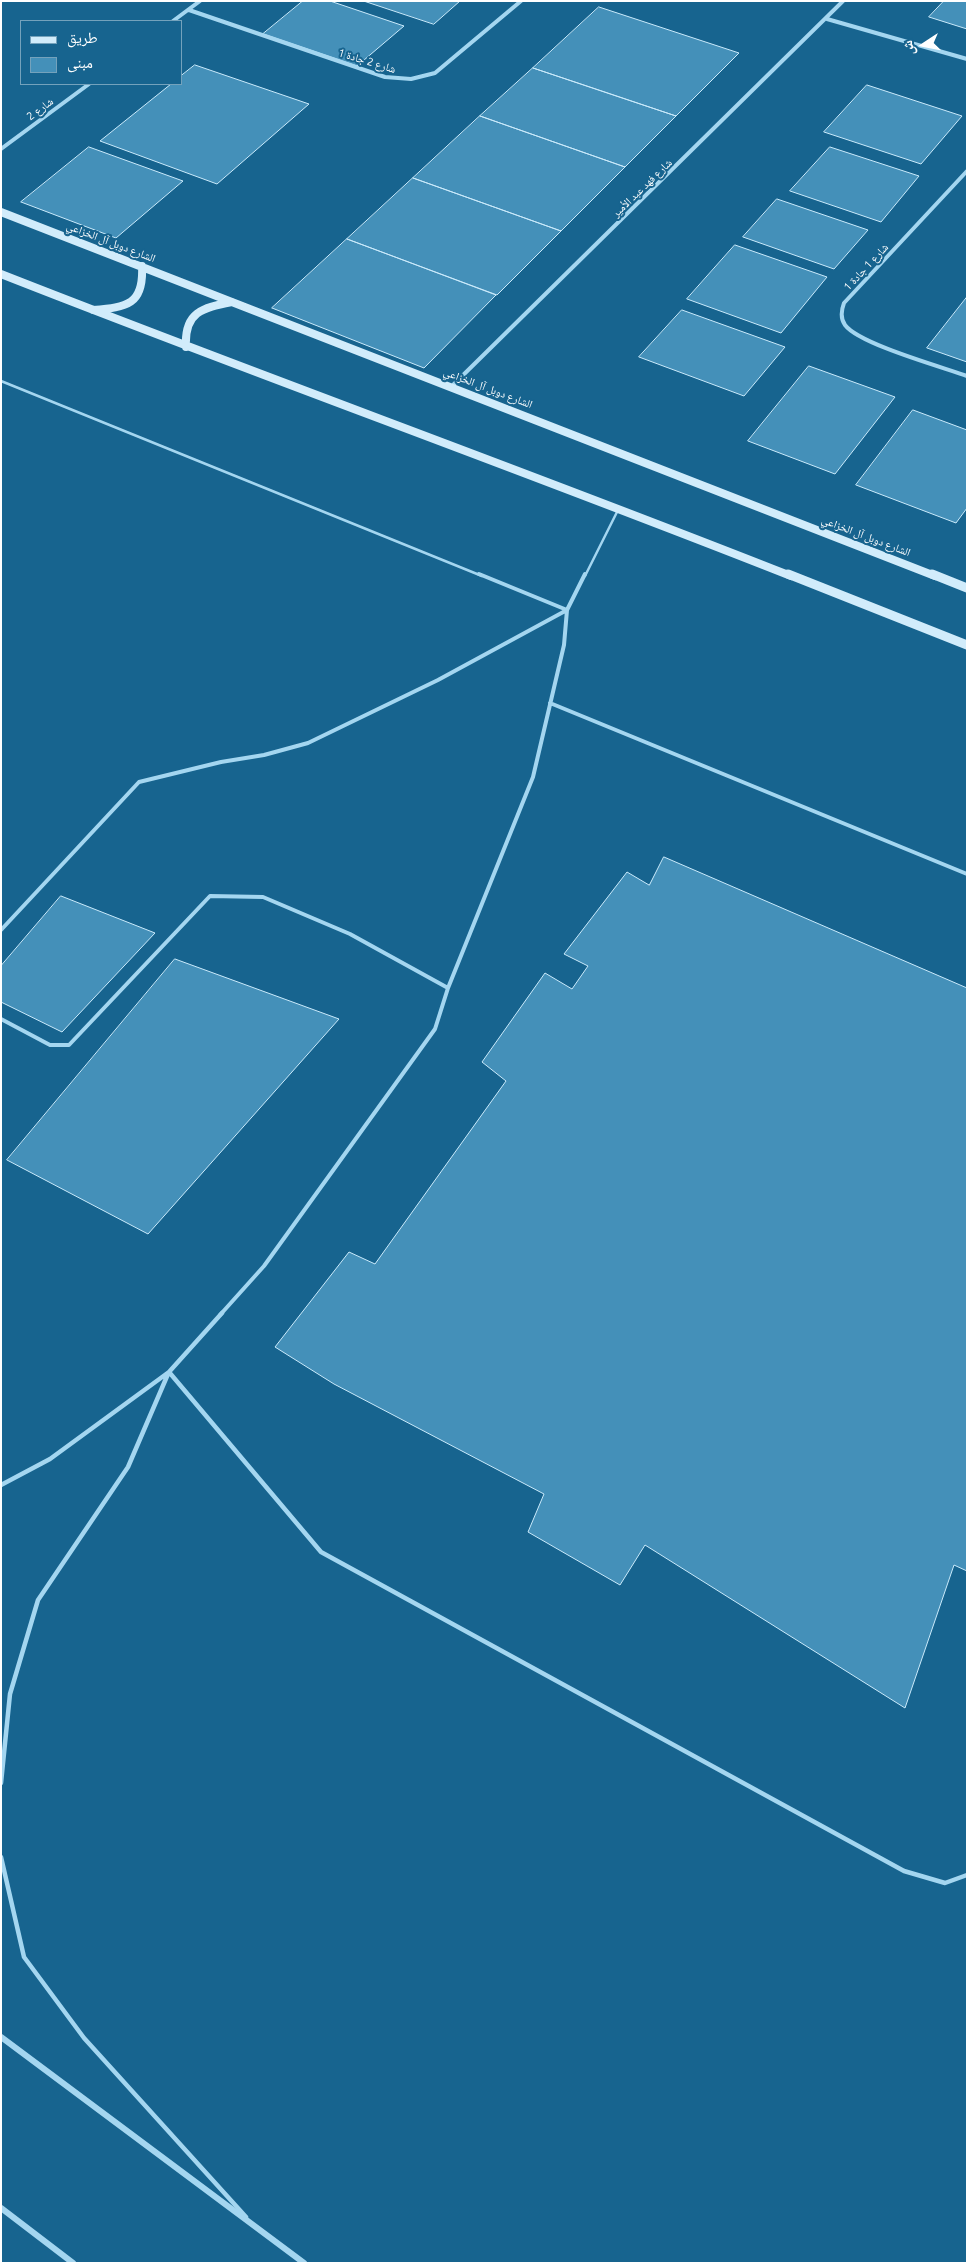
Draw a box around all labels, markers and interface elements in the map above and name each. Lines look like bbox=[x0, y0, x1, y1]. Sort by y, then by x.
legend bbox=[20, 20, 182, 85]
north arrow bbox=[898, 20, 948, 70]
text: طريق bbox=[67, 29, 98, 46]
text: ش bbox=[899, 39, 918, 57]
street label: شارع 2 جادة 1 bbox=[337, 46, 397, 76]
text: مبنى bbox=[67, 54, 93, 71]
street label: شارع 2 bbox=[24, 95, 56, 123]
street label: شارع فهد عبد الأمير bbox=[609, 156, 675, 220]
street label: الشارع دوبل آل الخزاعي bbox=[65, 219, 157, 265]
street label: شارع 1 جادة 1 bbox=[841, 241, 891, 293]
street label: الشارع دوبل آل الخزاعي bbox=[442, 365, 534, 411]
street label: الشارع دوبل آل الخزاعي bbox=[820, 513, 912, 559]

